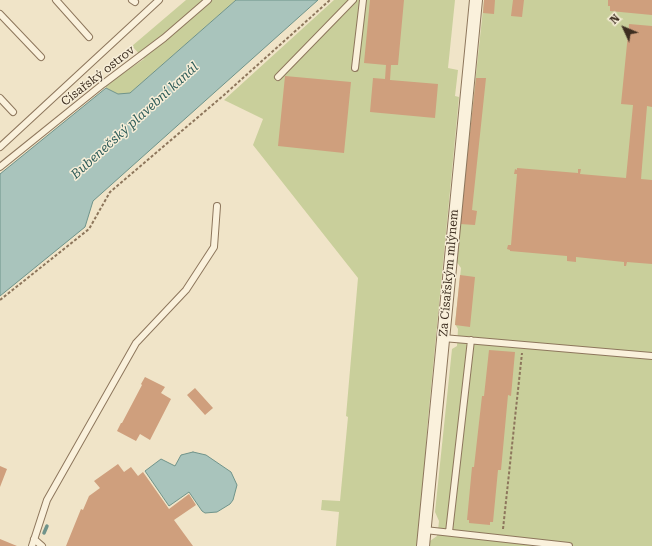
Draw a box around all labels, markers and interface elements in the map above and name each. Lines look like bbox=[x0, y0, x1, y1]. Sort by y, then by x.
north arrow bbox=[604, 8, 644, 48]
text: N bbox=[607, 12, 623, 27]
street label: Císařský ostrov bbox=[58, 43, 138, 109]
water label: Bubenečský plavební kanál bbox=[68, 60, 202, 182]
street label: Za Císařským mlýnem bbox=[436, 209, 462, 337]

